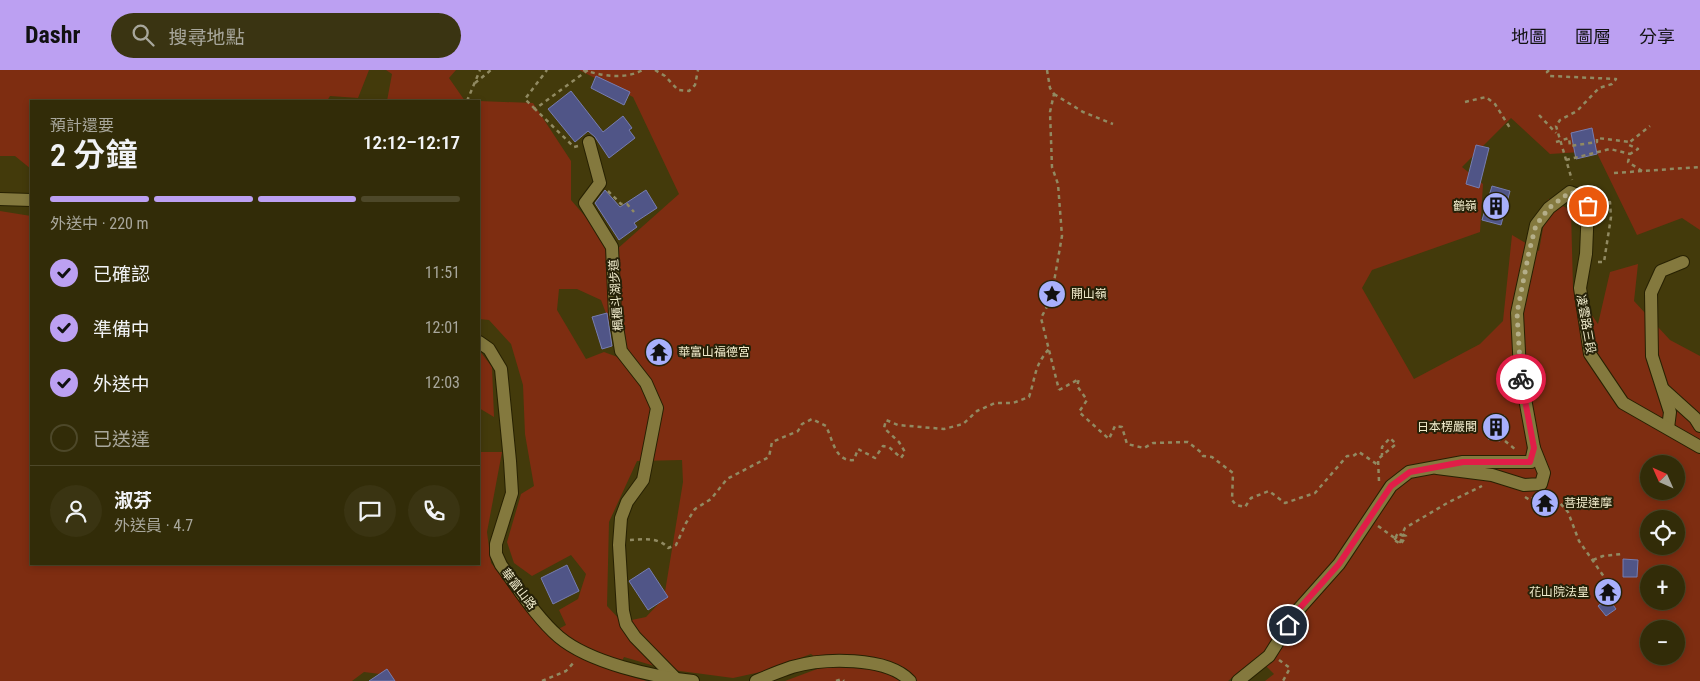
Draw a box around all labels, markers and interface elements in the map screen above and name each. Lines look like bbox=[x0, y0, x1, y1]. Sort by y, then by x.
search box bbox=[111, 13, 461, 58]
text: Dashr bbox=[25, 21, 81, 49]
icon: search bbox=[129, 21, 157, 49]
text: 搜尋地點 bbox=[169, 26, 245, 49]
text: 地圖 bbox=[1511, 26, 1547, 47]
text: 圖層 bbox=[1575, 26, 1611, 47]
text: 分享 bbox=[1639, 26, 1675, 47]
text: 預計還要 bbox=[50, 116, 114, 135]
text: 12:12–12:17 bbox=[363, 131, 460, 154]
text: 2 分鐘 bbox=[50, 136, 137, 174]
pin bbox=[1567, 185, 1609, 227]
building icon: 鶴嶺 bbox=[1481, 191, 1511, 221]
icon: bag bbox=[1574, 192, 1602, 220]
place label: 鶴嶺 bbox=[1453, 199, 1477, 213]
text: 外送中 · 220 m bbox=[50, 214, 149, 233]
icon: check bbox=[50, 259, 78, 287]
street label: 楓櫃斗湖步道 bbox=[607, 259, 625, 331]
text: 已確認 bbox=[93, 263, 150, 286]
text: 11:51 bbox=[425, 263, 460, 282]
place icon: 開山嶺 bbox=[1037, 279, 1067, 309]
place label: 開山嶺 bbox=[1071, 287, 1107, 301]
street label: 凌雲路三段 bbox=[1574, 293, 1598, 355]
icon: check bbox=[50, 314, 78, 342]
text: 準備中 bbox=[93, 318, 150, 341]
text: 12:01 bbox=[425, 318, 460, 337]
temple icon: 華富山福德宮 bbox=[644, 337, 674, 367]
place label: 華富山福德宮 bbox=[678, 345, 750, 359]
courier bbox=[1496, 354, 1546, 404]
icon: bike bbox=[1507, 365, 1535, 393]
icon: check bbox=[50, 369, 78, 397]
text: 外送中 bbox=[93, 373, 150, 396]
text: 12:03 bbox=[425, 373, 460, 392]
building icon: 日本楞嚴閣 bbox=[1481, 412, 1511, 442]
place label: 日本楞嚴閣 bbox=[1417, 420, 1477, 434]
text: 已送達 bbox=[93, 428, 150, 451]
north arrow bbox=[1640, 455, 1685, 500]
map controls bbox=[1640, 455, 1685, 665]
button: person bbox=[50, 485, 102, 537]
button: chat bbox=[344, 485, 396, 537]
button: phone bbox=[408, 485, 460, 537]
temple icon: 菩提達摩 bbox=[1530, 488, 1560, 518]
text: 淑芬 bbox=[114, 489, 152, 512]
place label: 菩提達摩 bbox=[1564, 496, 1612, 510]
button: locate bbox=[1640, 510, 1685, 555]
text: 外送員 · 4.7 bbox=[114, 516, 193, 535]
button: + bbox=[1640, 565, 1685, 610]
street label: 華富山路 bbox=[499, 566, 539, 612]
temple icon: 花山院法皇 bbox=[1593, 577, 1623, 607]
place label: 花山院法皇 bbox=[1529, 585, 1589, 599]
pin bbox=[1267, 604, 1309, 646]
icon: home bbox=[1274, 611, 1302, 639]
button: − bbox=[1640, 620, 1685, 665]

